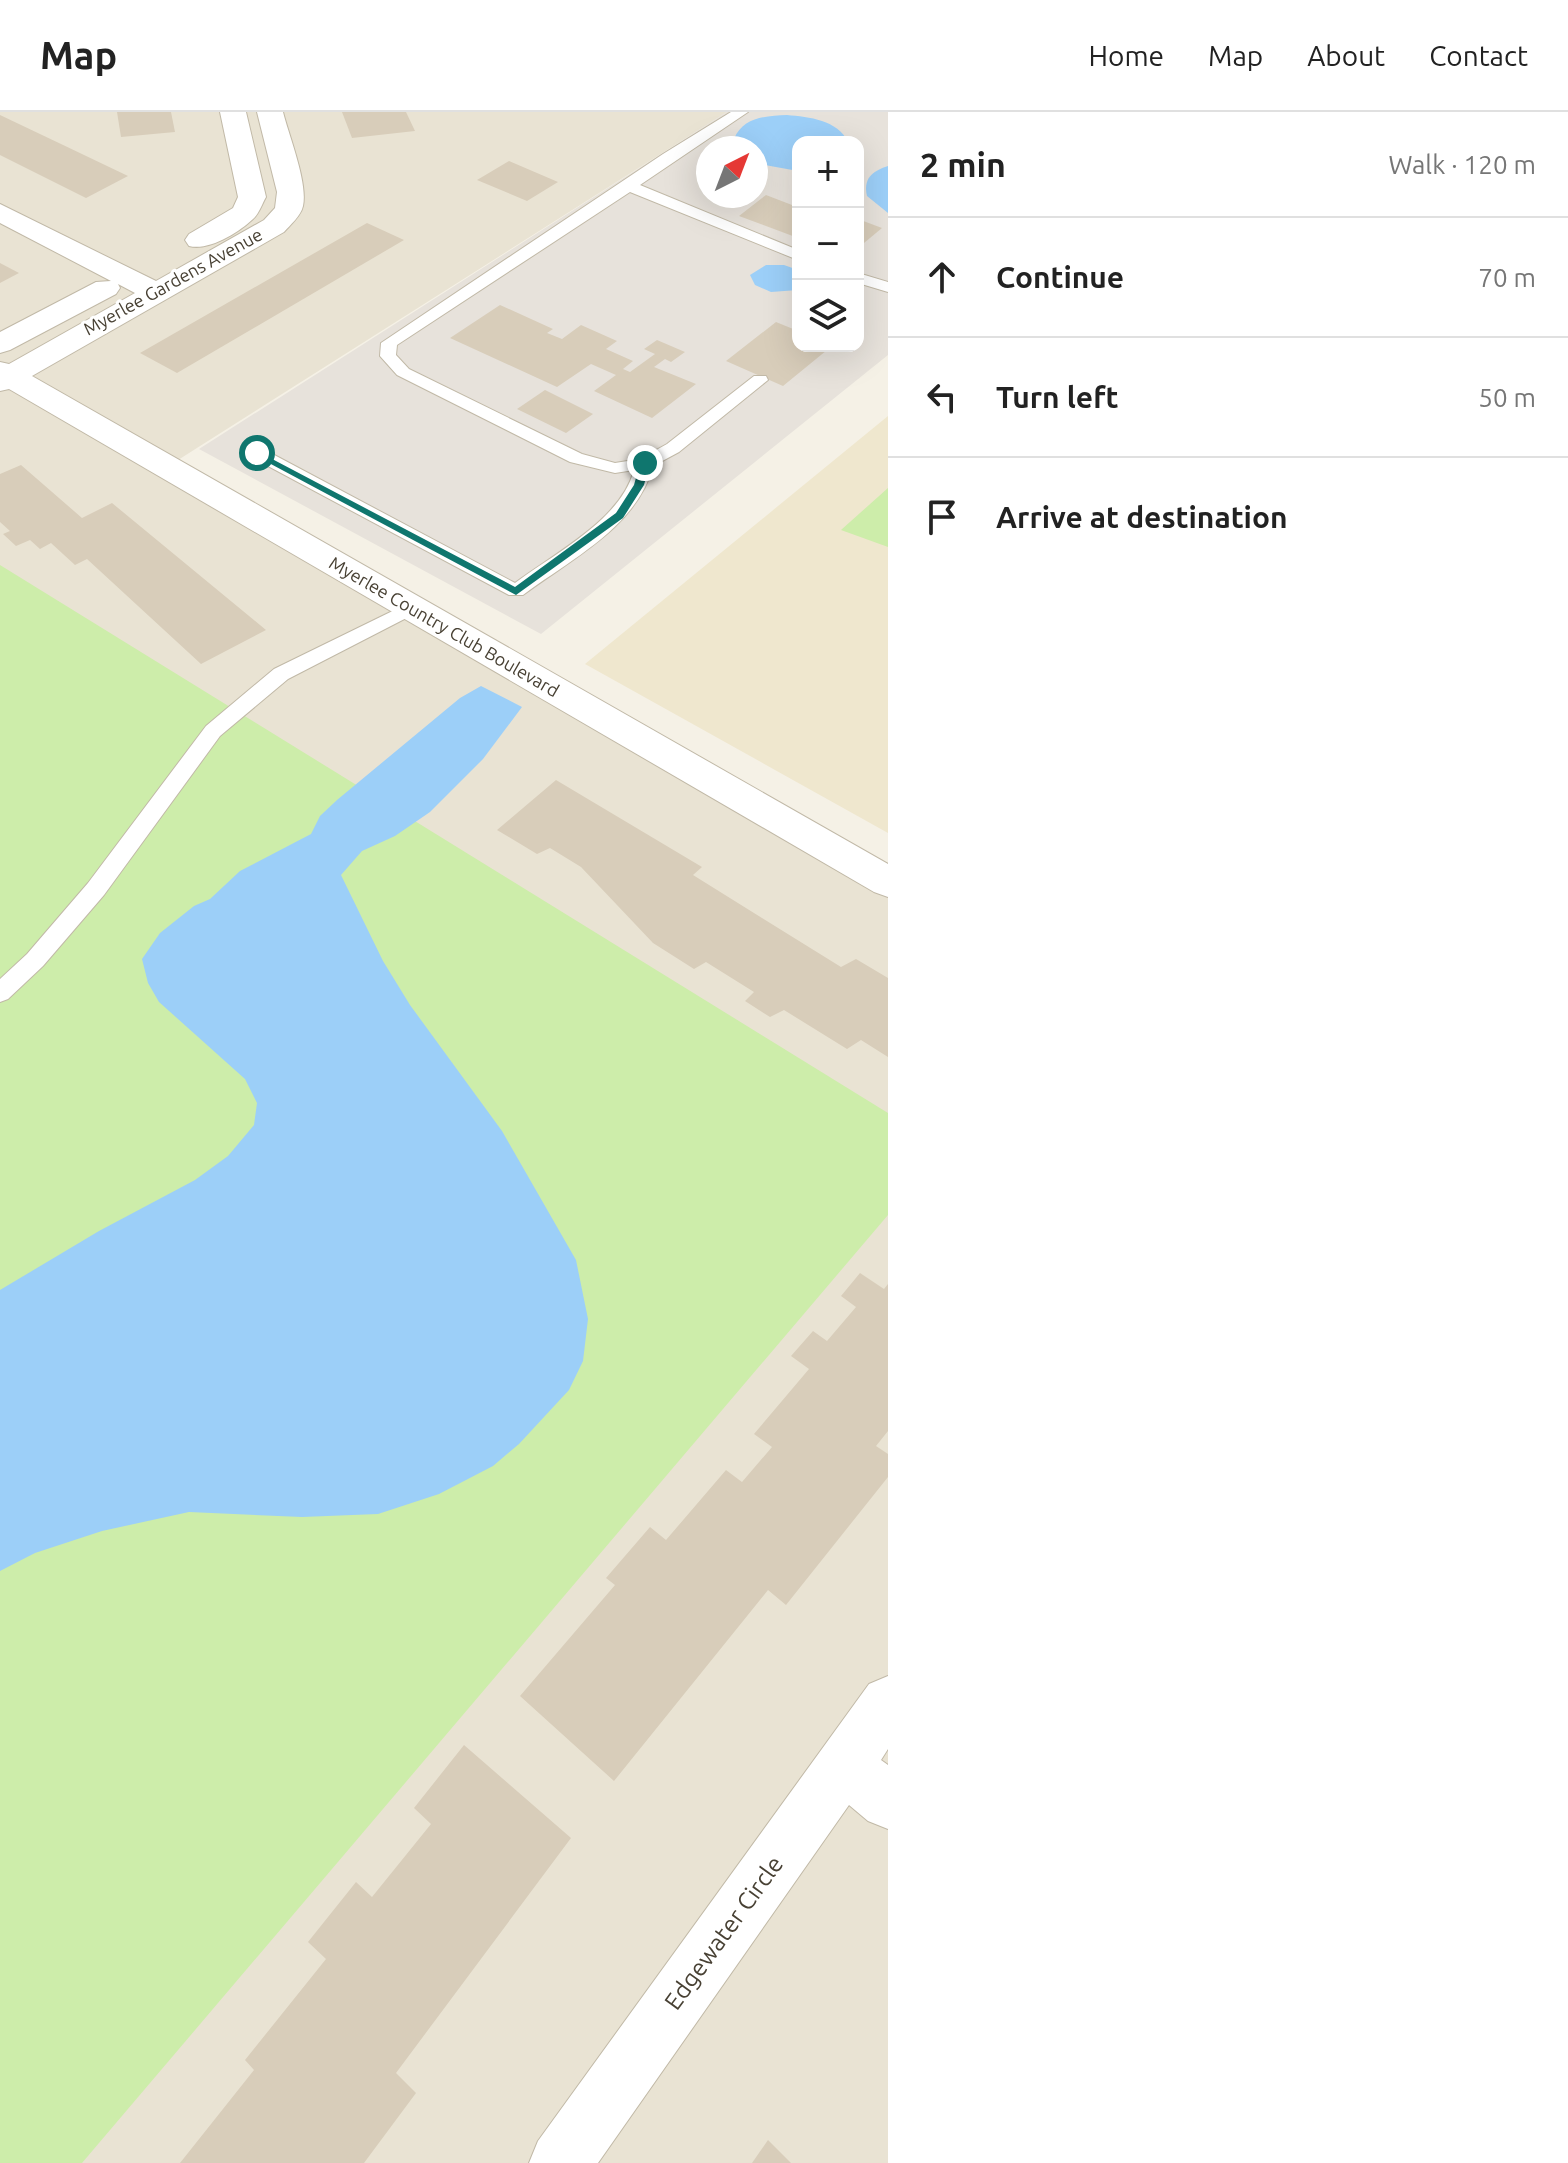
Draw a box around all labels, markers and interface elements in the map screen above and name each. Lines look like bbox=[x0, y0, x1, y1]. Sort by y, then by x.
text: Map bbox=[40, 34, 117, 76]
text: Home bbox=[1089, 40, 1164, 71]
text: Map bbox=[1208, 40, 1263, 71]
text: About bbox=[1307, 40, 1385, 71]
text: Contact bbox=[1429, 40, 1528, 71]
north arrow bbox=[696, 136, 768, 208]
map controls bbox=[792, 136, 864, 352]
button: + bbox=[792, 136, 864, 208]
text: 2 min bbox=[920, 145, 1006, 183]
text: Walk · 120 m bbox=[1388, 150, 1536, 179]
button: − bbox=[792, 208, 864, 280]
street label: Myerlee Gardens Avenue bbox=[80, 224, 265, 339]
icon: ahead bbox=[920, 255, 964, 299]
text: Continue bbox=[996, 260, 1124, 294]
text: 70 m bbox=[1478, 263, 1536, 292]
button: layers bbox=[792, 280, 864, 352]
icon: left bbox=[920, 375, 964, 419]
text: Turn left bbox=[996, 380, 1118, 414]
text: 50 m bbox=[1478, 383, 1536, 412]
route start bbox=[239, 435, 275, 471]
route end bbox=[627, 445, 663, 481]
icon: arrive bbox=[920, 495, 964, 539]
text: Arrive at destination bbox=[996, 500, 1288, 534]
street label: Myerlee Country Club Boulevard bbox=[326, 552, 563, 700]
street label: Edgewater Circle bbox=[659, 1851, 788, 2015]

